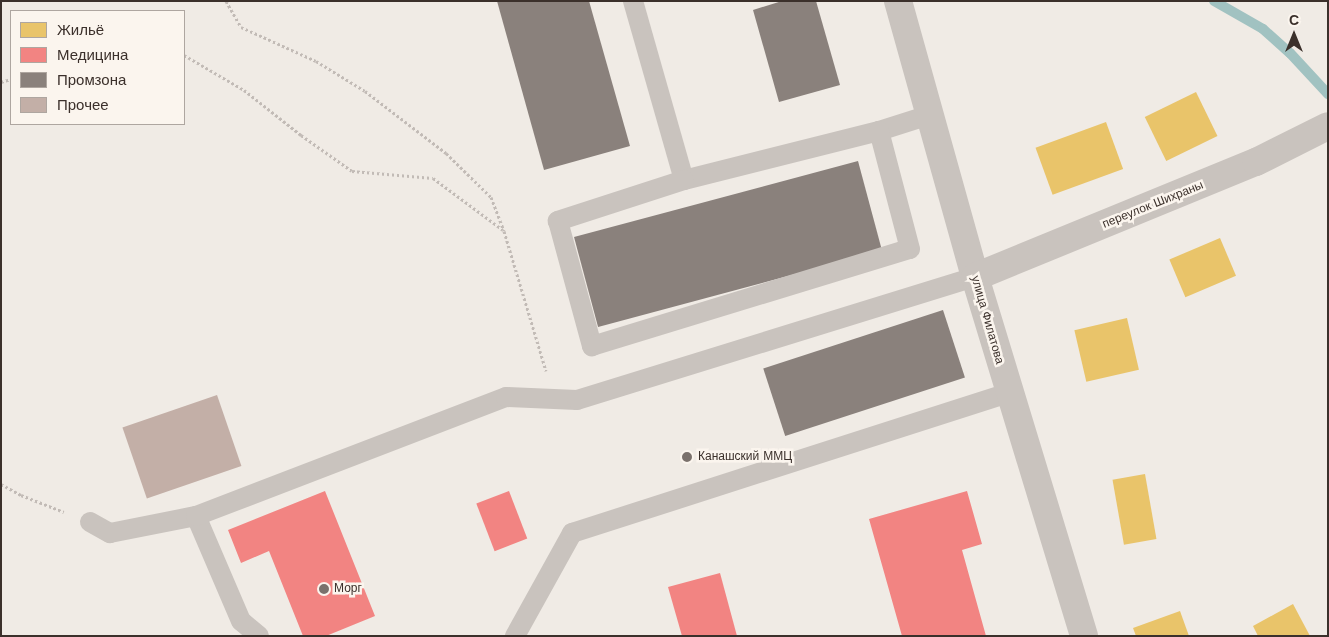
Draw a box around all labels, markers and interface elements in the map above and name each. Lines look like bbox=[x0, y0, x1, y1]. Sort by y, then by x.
legend bbox=[10, 10, 185, 125]
north arrow bbox=[1269, 10, 1319, 60]
text: С bbox=[1289, 12, 1299, 28]
text: Жильё bbox=[57, 21, 104, 39]
text: Медицина bbox=[57, 46, 128, 64]
text: Промзона bbox=[57, 71, 126, 89]
text: Прочее bbox=[57, 96, 109, 114]
street label: переулок Шихраны bbox=[1100, 178, 1206, 232]
street label: улица Филатова bbox=[968, 274, 1006, 366]
marker: Канашский ММЦ bbox=[680, 450, 694, 464]
place label: Канашский ММЦ bbox=[698, 450, 792, 464]
place label: Морг bbox=[334, 582, 362, 596]
marker: Морг bbox=[318, 583, 330, 595]

